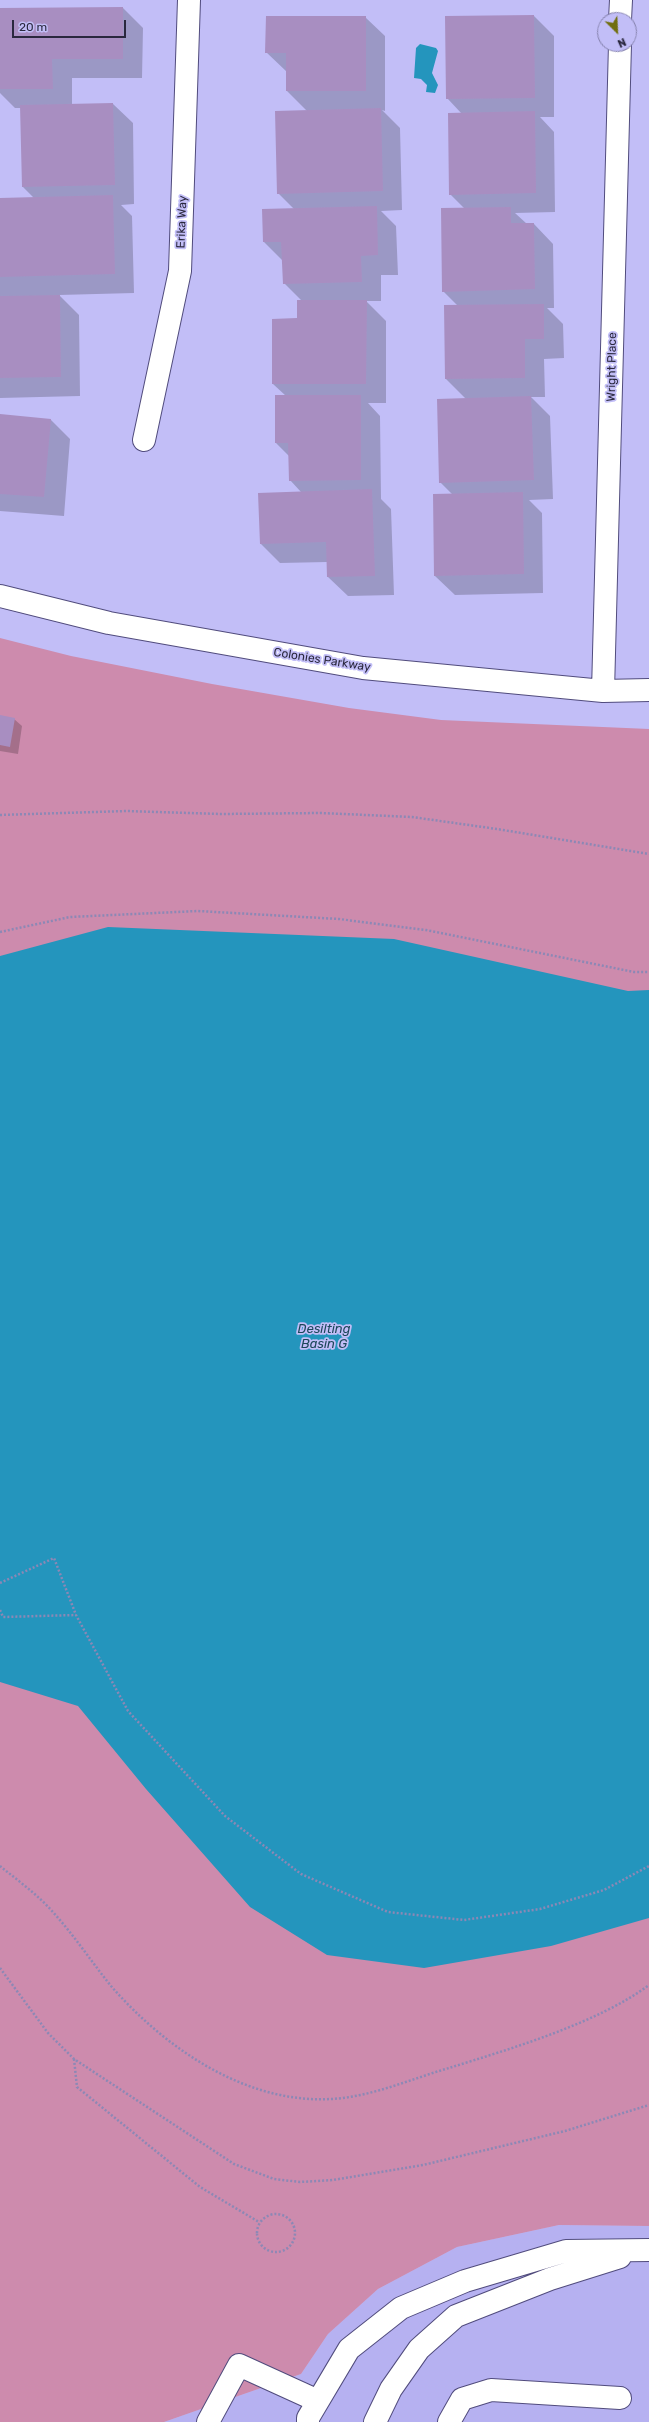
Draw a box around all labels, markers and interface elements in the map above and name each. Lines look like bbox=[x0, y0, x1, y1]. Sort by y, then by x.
scale bar bbox=[14, 12, 128, 38]
north arrow bbox=[597, 12, 637, 52]
text: 20 m bbox=[19, 20, 47, 34]
text: N bbox=[615, 35, 628, 50]
street label: Erika Way bbox=[174, 195, 190, 249]
street label: Wright Place bbox=[604, 332, 620, 402]
street label: Colonies Parkway bbox=[272, 645, 372, 675]
water label: Desilting Basin G bbox=[298, 1321, 350, 1352]

